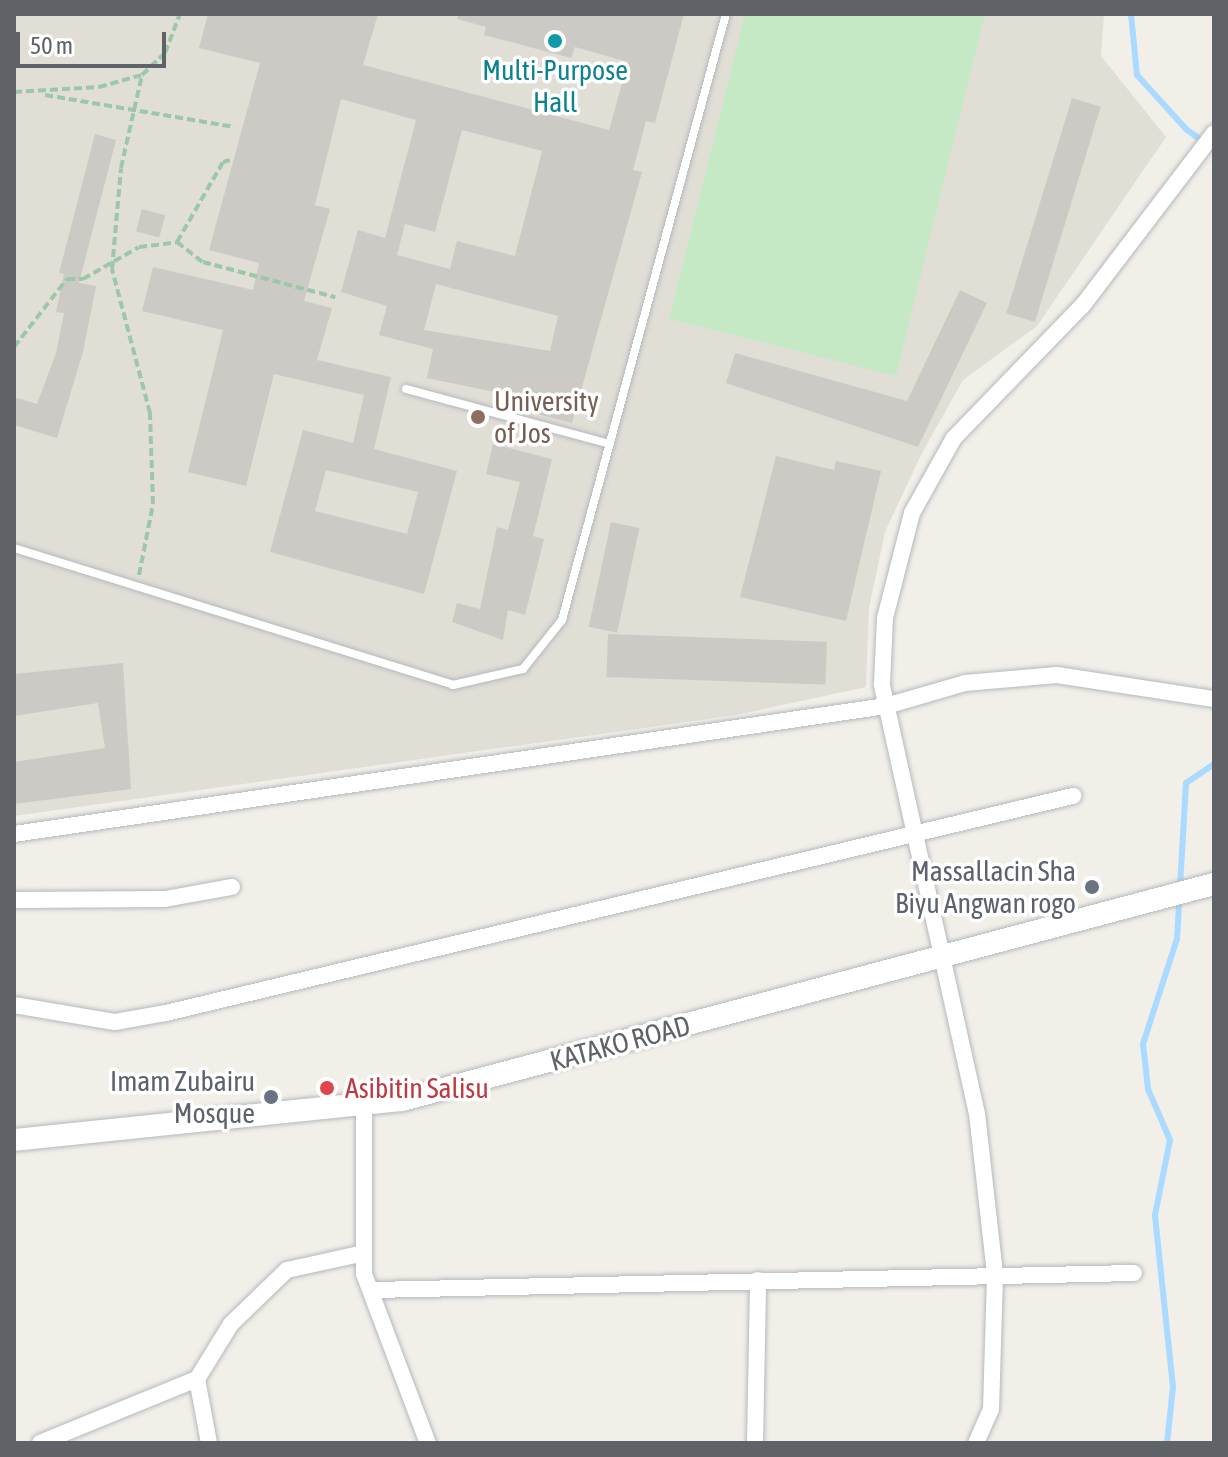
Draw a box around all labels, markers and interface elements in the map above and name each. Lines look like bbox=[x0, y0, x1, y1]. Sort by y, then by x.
scale bar bbox=[20, 16, 170, 66]
text: 50 m bbox=[30, 32, 73, 59]
marker: Multi-Purpose Hall bbox=[546, 32, 564, 50]
place label: Multi-Purpose Hall bbox=[482, 53, 628, 119]
place label: University of Jos bbox=[494, 384, 599, 450]
marker: University of Jos bbox=[469, 408, 487, 426]
place label: Massallacin Sha Biyu Angwan rogo bbox=[895, 854, 1076, 920]
marker: Massallacin Sha Biyu Angwan rogo bbox=[1083, 878, 1101, 896]
street label: KATAKO ROAD bbox=[546, 1008, 694, 1078]
place label: Imam Zubairu Mosque bbox=[110, 1064, 255, 1130]
place label: Asibitin Salisu bbox=[345, 1071, 489, 1105]
marker: Asibitin Salisu bbox=[316, 1077, 338, 1099]
marker: Imam Zubairu Mosque bbox=[262, 1088, 280, 1106]

